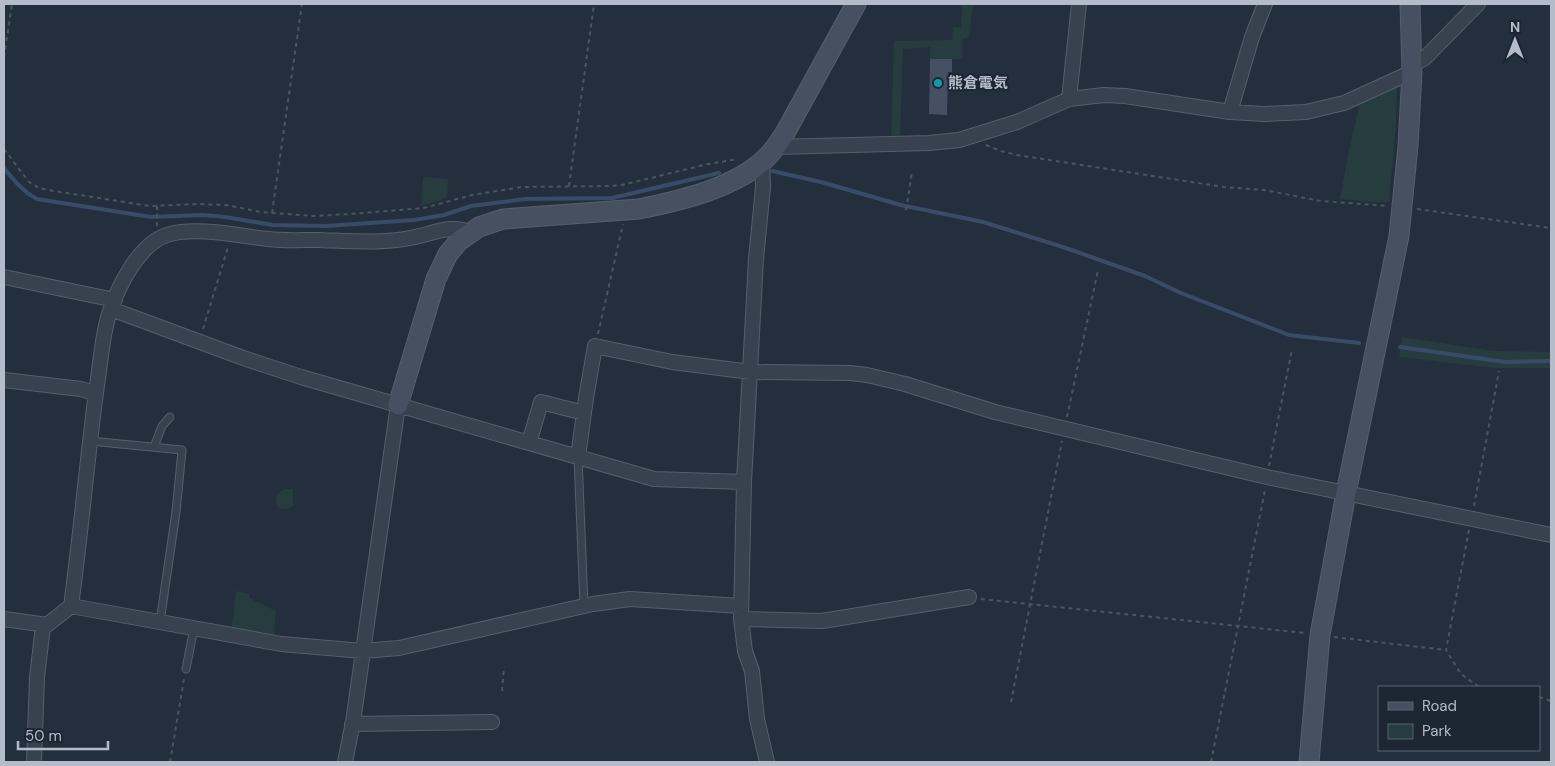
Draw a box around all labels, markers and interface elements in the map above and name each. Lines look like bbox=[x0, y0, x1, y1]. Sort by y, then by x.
north arrow bbox=[1490, 15, 1540, 65]
text: N bbox=[1510, 18, 1520, 36]
place label: 熊倉電気 bbox=[948, 73, 1008, 93]
marker: 熊倉電気 bbox=[932, 77, 944, 89]
legend bbox=[1378, 686, 1540, 751]
text: Road bbox=[1422, 696, 1457, 716]
scale bar bbox=[18, 718, 108, 750]
text: Park bbox=[1422, 721, 1452, 741]
text: 50 m bbox=[25, 726, 62, 746]

